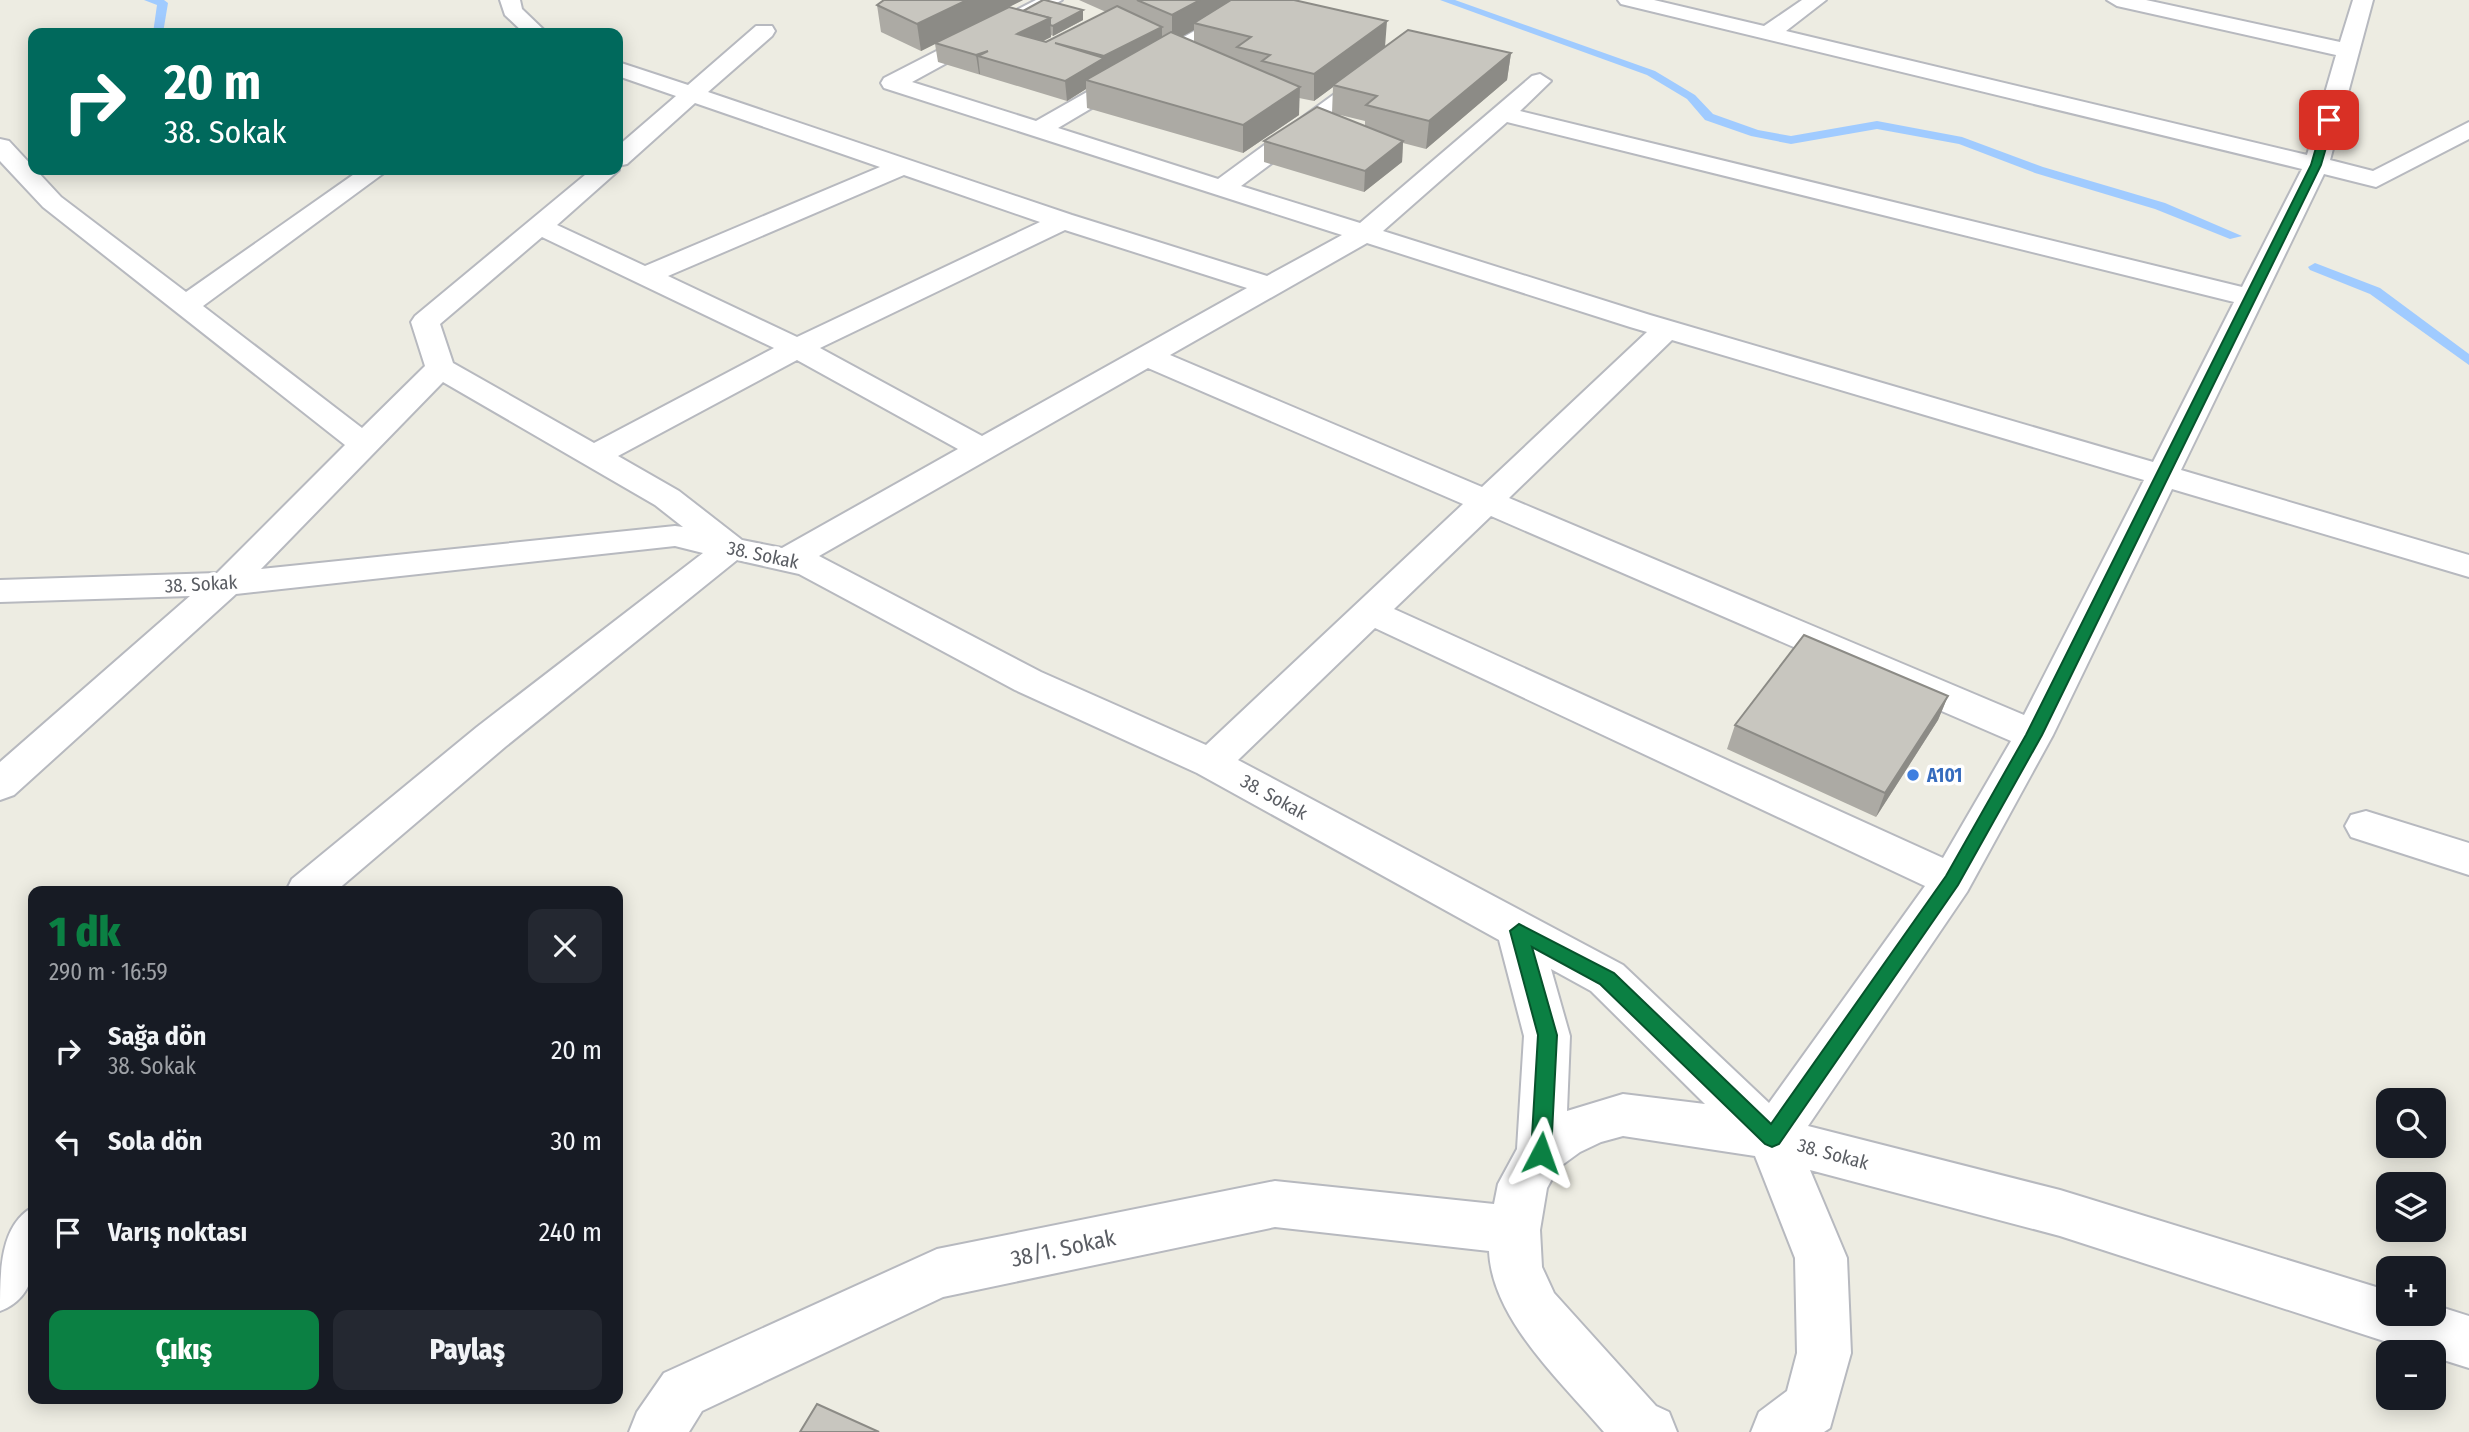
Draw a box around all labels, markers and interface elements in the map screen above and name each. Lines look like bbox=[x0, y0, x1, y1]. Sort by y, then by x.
text: 20 m bbox=[164, 53, 261, 112]
icon: right bbox=[49, 56, 140, 147]
pin bbox=[2299, 90, 2359, 150]
icon: arrive bbox=[2310, 101, 2348, 139]
text: 38. Sokak bbox=[164, 113, 286, 151]
street label: 38. Sokak bbox=[725, 536, 801, 574]
street label: 38. Sokak bbox=[164, 571, 238, 597]
place label: A101 bbox=[1926, 764, 1962, 787]
marker: A101 bbox=[1905, 767, 1921, 783]
street label: 38. Sokak bbox=[1237, 769, 1311, 825]
text: 1 dk bbox=[49, 907, 120, 957]
button: close bbox=[528, 909, 602, 983]
text: 290 m · 16:59 bbox=[49, 958, 168, 986]
text: Sağa dön bbox=[108, 1021, 207, 1052]
icon: right bbox=[49, 1032, 87, 1070]
text: 20 m bbox=[551, 1035, 602, 1066]
text: 38. Sokak bbox=[108, 1052, 196, 1080]
map controls bbox=[2376, 1088, 2446, 1410]
button: search bbox=[2376, 1088, 2446, 1158]
position arrow bbox=[1504, 1116, 1578, 1190]
icon: left bbox=[49, 1123, 87, 1161]
text: Sola dön bbox=[108, 1126, 202, 1157]
text: 30 m bbox=[551, 1126, 602, 1157]
street label: 38. Sokak bbox=[1795, 1133, 1871, 1175]
button: layers bbox=[2376, 1172, 2446, 1242]
icon: arrive bbox=[49, 1214, 87, 1252]
text: Varış noktası bbox=[108, 1217, 247, 1248]
text: 240 m bbox=[539, 1217, 602, 1248]
street label: 38/1. Sokak bbox=[1008, 1223, 1118, 1273]
button: + bbox=[2376, 1256, 2446, 1326]
button: Çıkış bbox=[49, 1310, 319, 1390]
button: Paylaş bbox=[333, 1310, 602, 1390]
button: − bbox=[2376, 1340, 2446, 1410]

